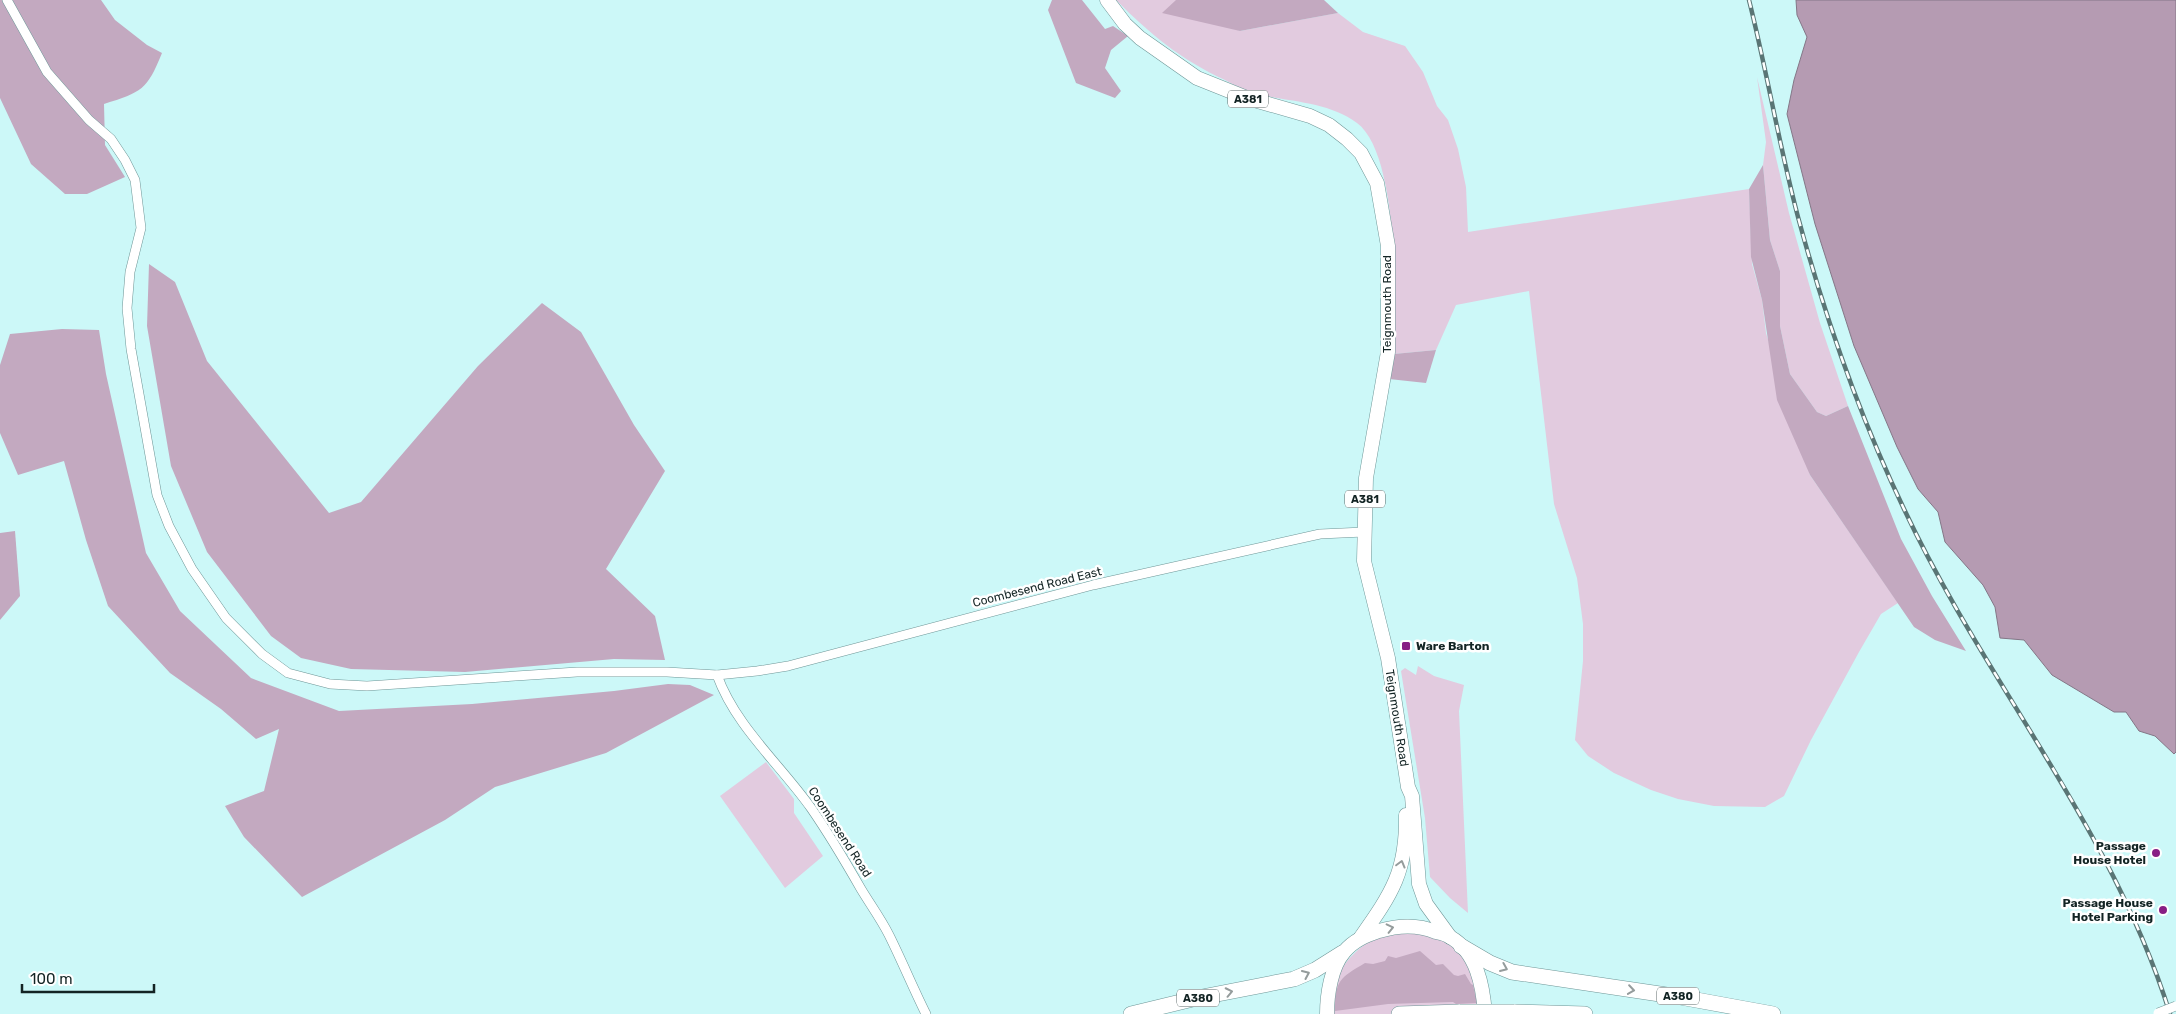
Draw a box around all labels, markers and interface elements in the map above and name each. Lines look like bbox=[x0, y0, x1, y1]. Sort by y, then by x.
road number: A381 bbox=[1228, 90, 1268, 108]
street label: Teignmouth Road bbox=[1380, 255, 1394, 353]
road number: A381 bbox=[1345, 490, 1385, 508]
street label: Coombesend Road East bbox=[971, 564, 1103, 610]
place label: Ware Barton bbox=[1416, 639, 1490, 653]
marker: Ware Barton bbox=[1400, 640, 1412, 652]
street label: Teignmouth Road bbox=[1382, 668, 1412, 768]
street label: Coombesend Road bbox=[806, 784, 874, 880]
place label: Passage House Hotel bbox=[2073, 839, 2146, 867]
marker: Passage House Hotel bbox=[2150, 847, 2162, 859]
one-way arrow bbox=[1395, 861, 1405, 869]
place label: Passage House Hotel Parking bbox=[2063, 896, 2153, 924]
marker: Passage House Hotel Parking bbox=[2157, 904, 2169, 916]
one-way arrow bbox=[1386, 923, 1395, 934]
scale bar bbox=[22, 962, 155, 994]
one-way arrow bbox=[1499, 963, 1507, 973]
text: 100 m bbox=[30, 970, 72, 988]
one-way arrow bbox=[1301, 970, 1310, 981]
one-way arrow bbox=[1626, 984, 1635, 994]
one-way arrow bbox=[1225, 987, 1234, 997]
road number: A380 bbox=[1657, 988, 1699, 1004]
road number: A380 bbox=[1177, 990, 1219, 1006]

